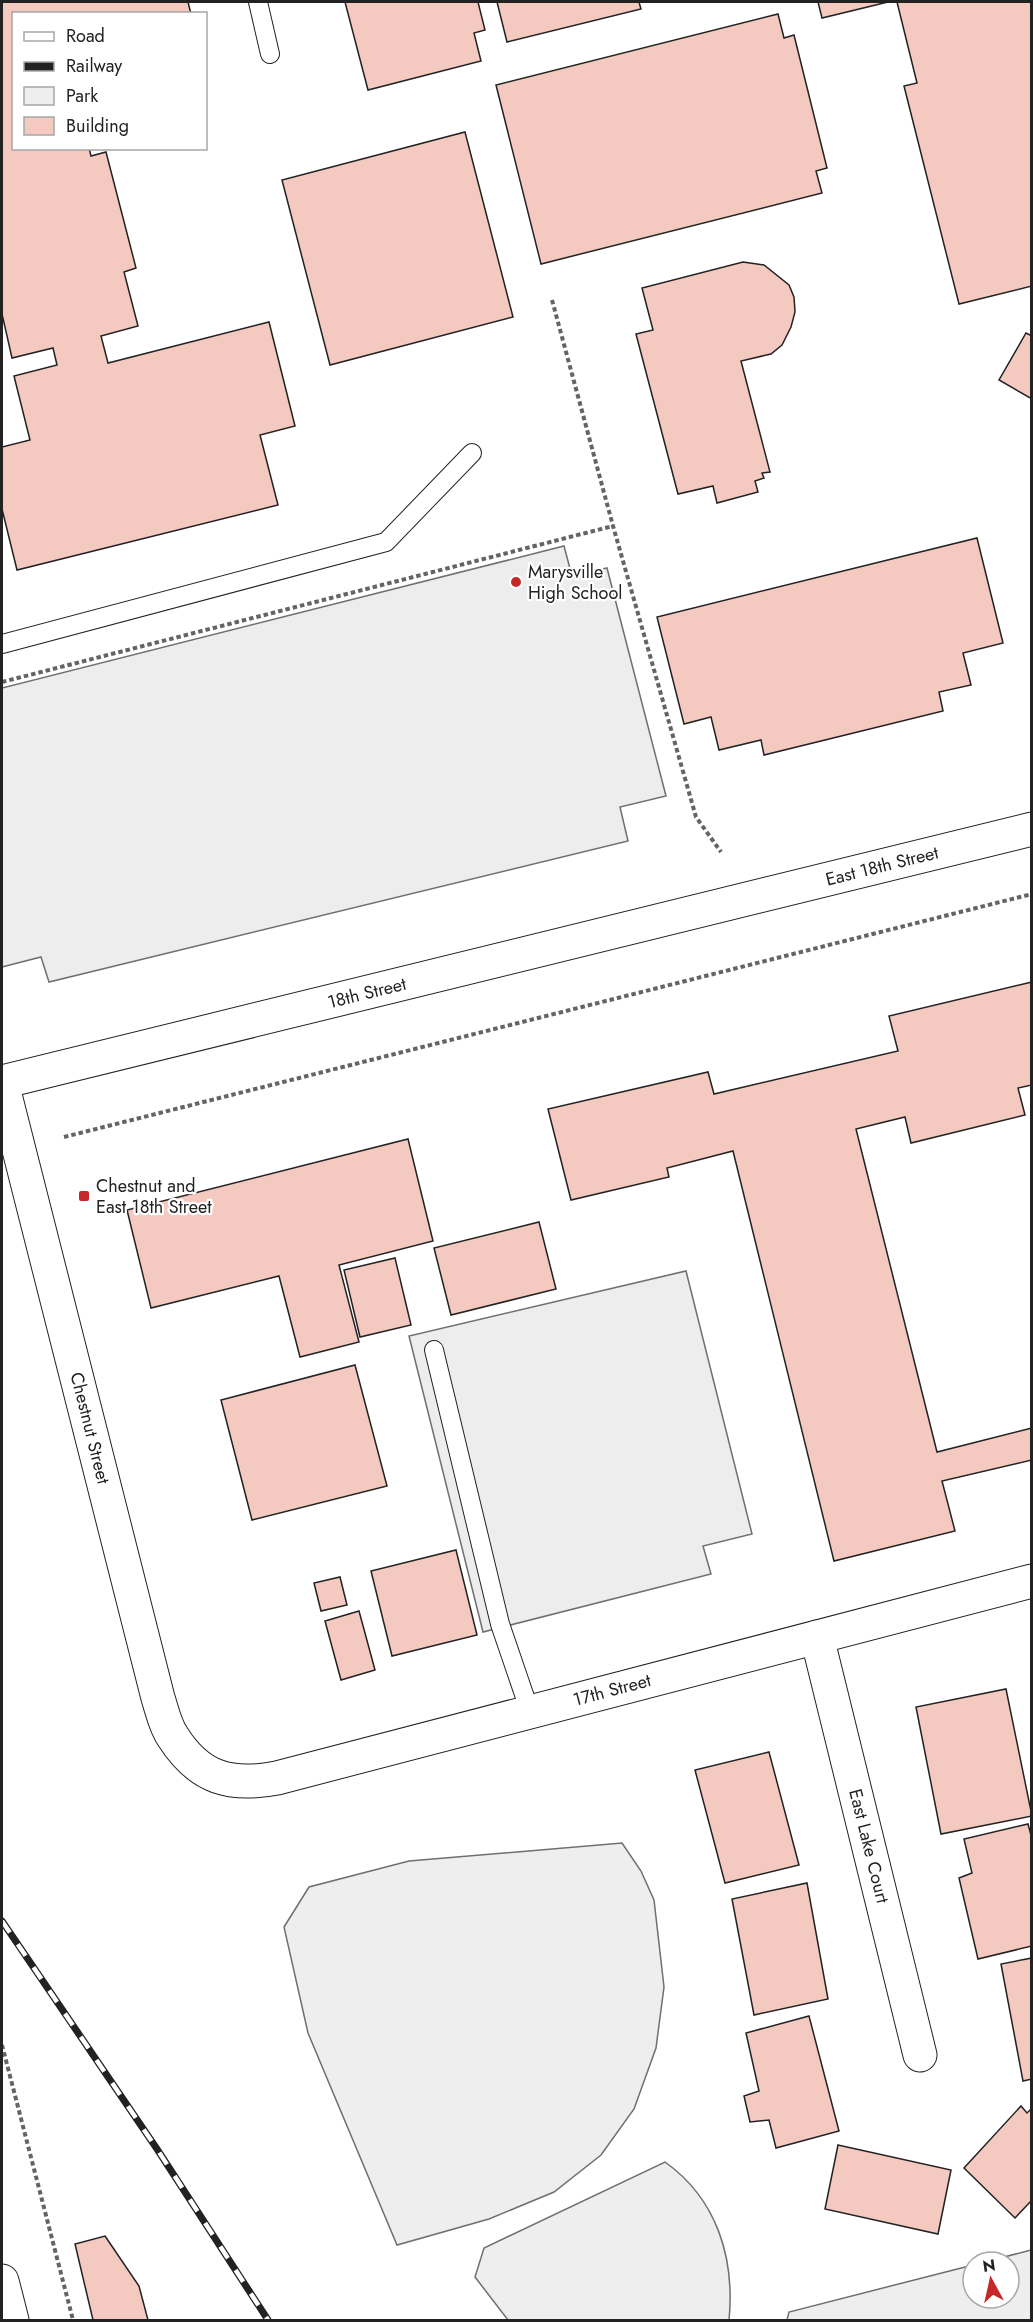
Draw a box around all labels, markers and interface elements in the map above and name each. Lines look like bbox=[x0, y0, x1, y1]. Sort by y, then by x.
legend bbox=[12, 12, 207, 150]
text: Road bbox=[66, 23, 105, 49]
text: Railway bbox=[66, 53, 122, 79]
text: Park bbox=[66, 83, 98, 109]
text: Building bbox=[66, 113, 129, 139]
place label: Marysville High School bbox=[528, 559, 622, 606]
marker: Marysville High School bbox=[509, 575, 523, 589]
street label: East 18th Street bbox=[823, 839, 942, 893]
street label: 18th Street bbox=[325, 971, 410, 1015]
place label: Chestnut and East 18th Street bbox=[96, 1173, 212, 1220]
marker: Chestnut and East 18th Street bbox=[77, 1189, 91, 1203]
street label: Chestnut Street bbox=[64, 1369, 117, 1487]
street label: 17th Street bbox=[570, 1667, 654, 1713]
street label: East Lake Court bbox=[842, 1786, 896, 1906]
north arrow bbox=[961, 2250, 1021, 2310]
text: N bbox=[981, 2253, 997, 2278]

